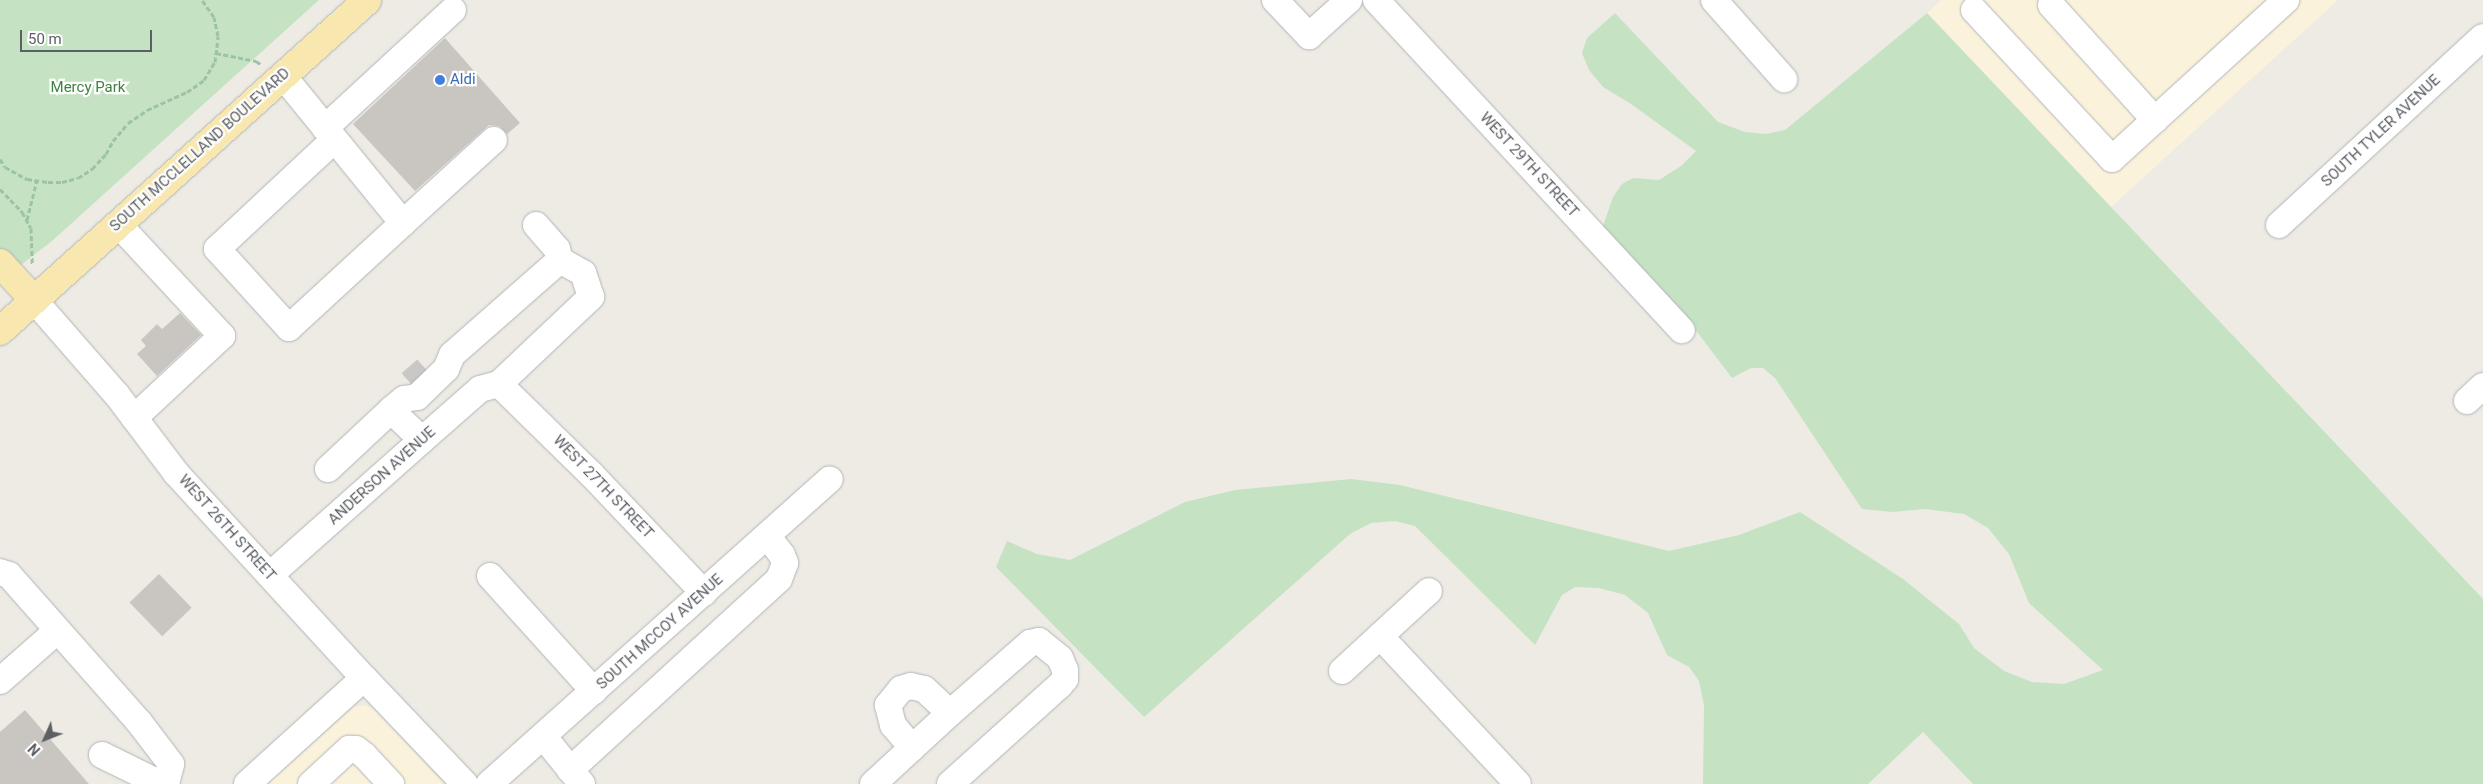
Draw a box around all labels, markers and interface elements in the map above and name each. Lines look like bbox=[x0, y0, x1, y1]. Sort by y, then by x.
scale bar bbox=[22, 20, 155, 52]
text: 50 m bbox=[28, 30, 62, 48]
street label: SOUTH MCCLELLAND BOULEVARD bbox=[106, 64, 294, 236]
place label: Aldi bbox=[450, 71, 476, 89]
street label: SOUTH TYLER AVENUE bbox=[2318, 71, 2444, 191]
marker: Aldi bbox=[434, 74, 446, 86]
park label: Mercy Park bbox=[51, 79, 125, 97]
street label: WEST 29TH STREET bbox=[1476, 109, 1582, 221]
street label: ANDERSON AVENUE bbox=[325, 423, 439, 529]
street label: WEST 27TH STREET bbox=[549, 432, 657, 542]
street label: WEST 26TH STREET bbox=[175, 471, 279, 585]
street label: SOUTH MCCOY AVENUE bbox=[593, 570, 727, 694]
north arrow bbox=[20, 714, 70, 764]
text: N bbox=[25, 740, 43, 759]

